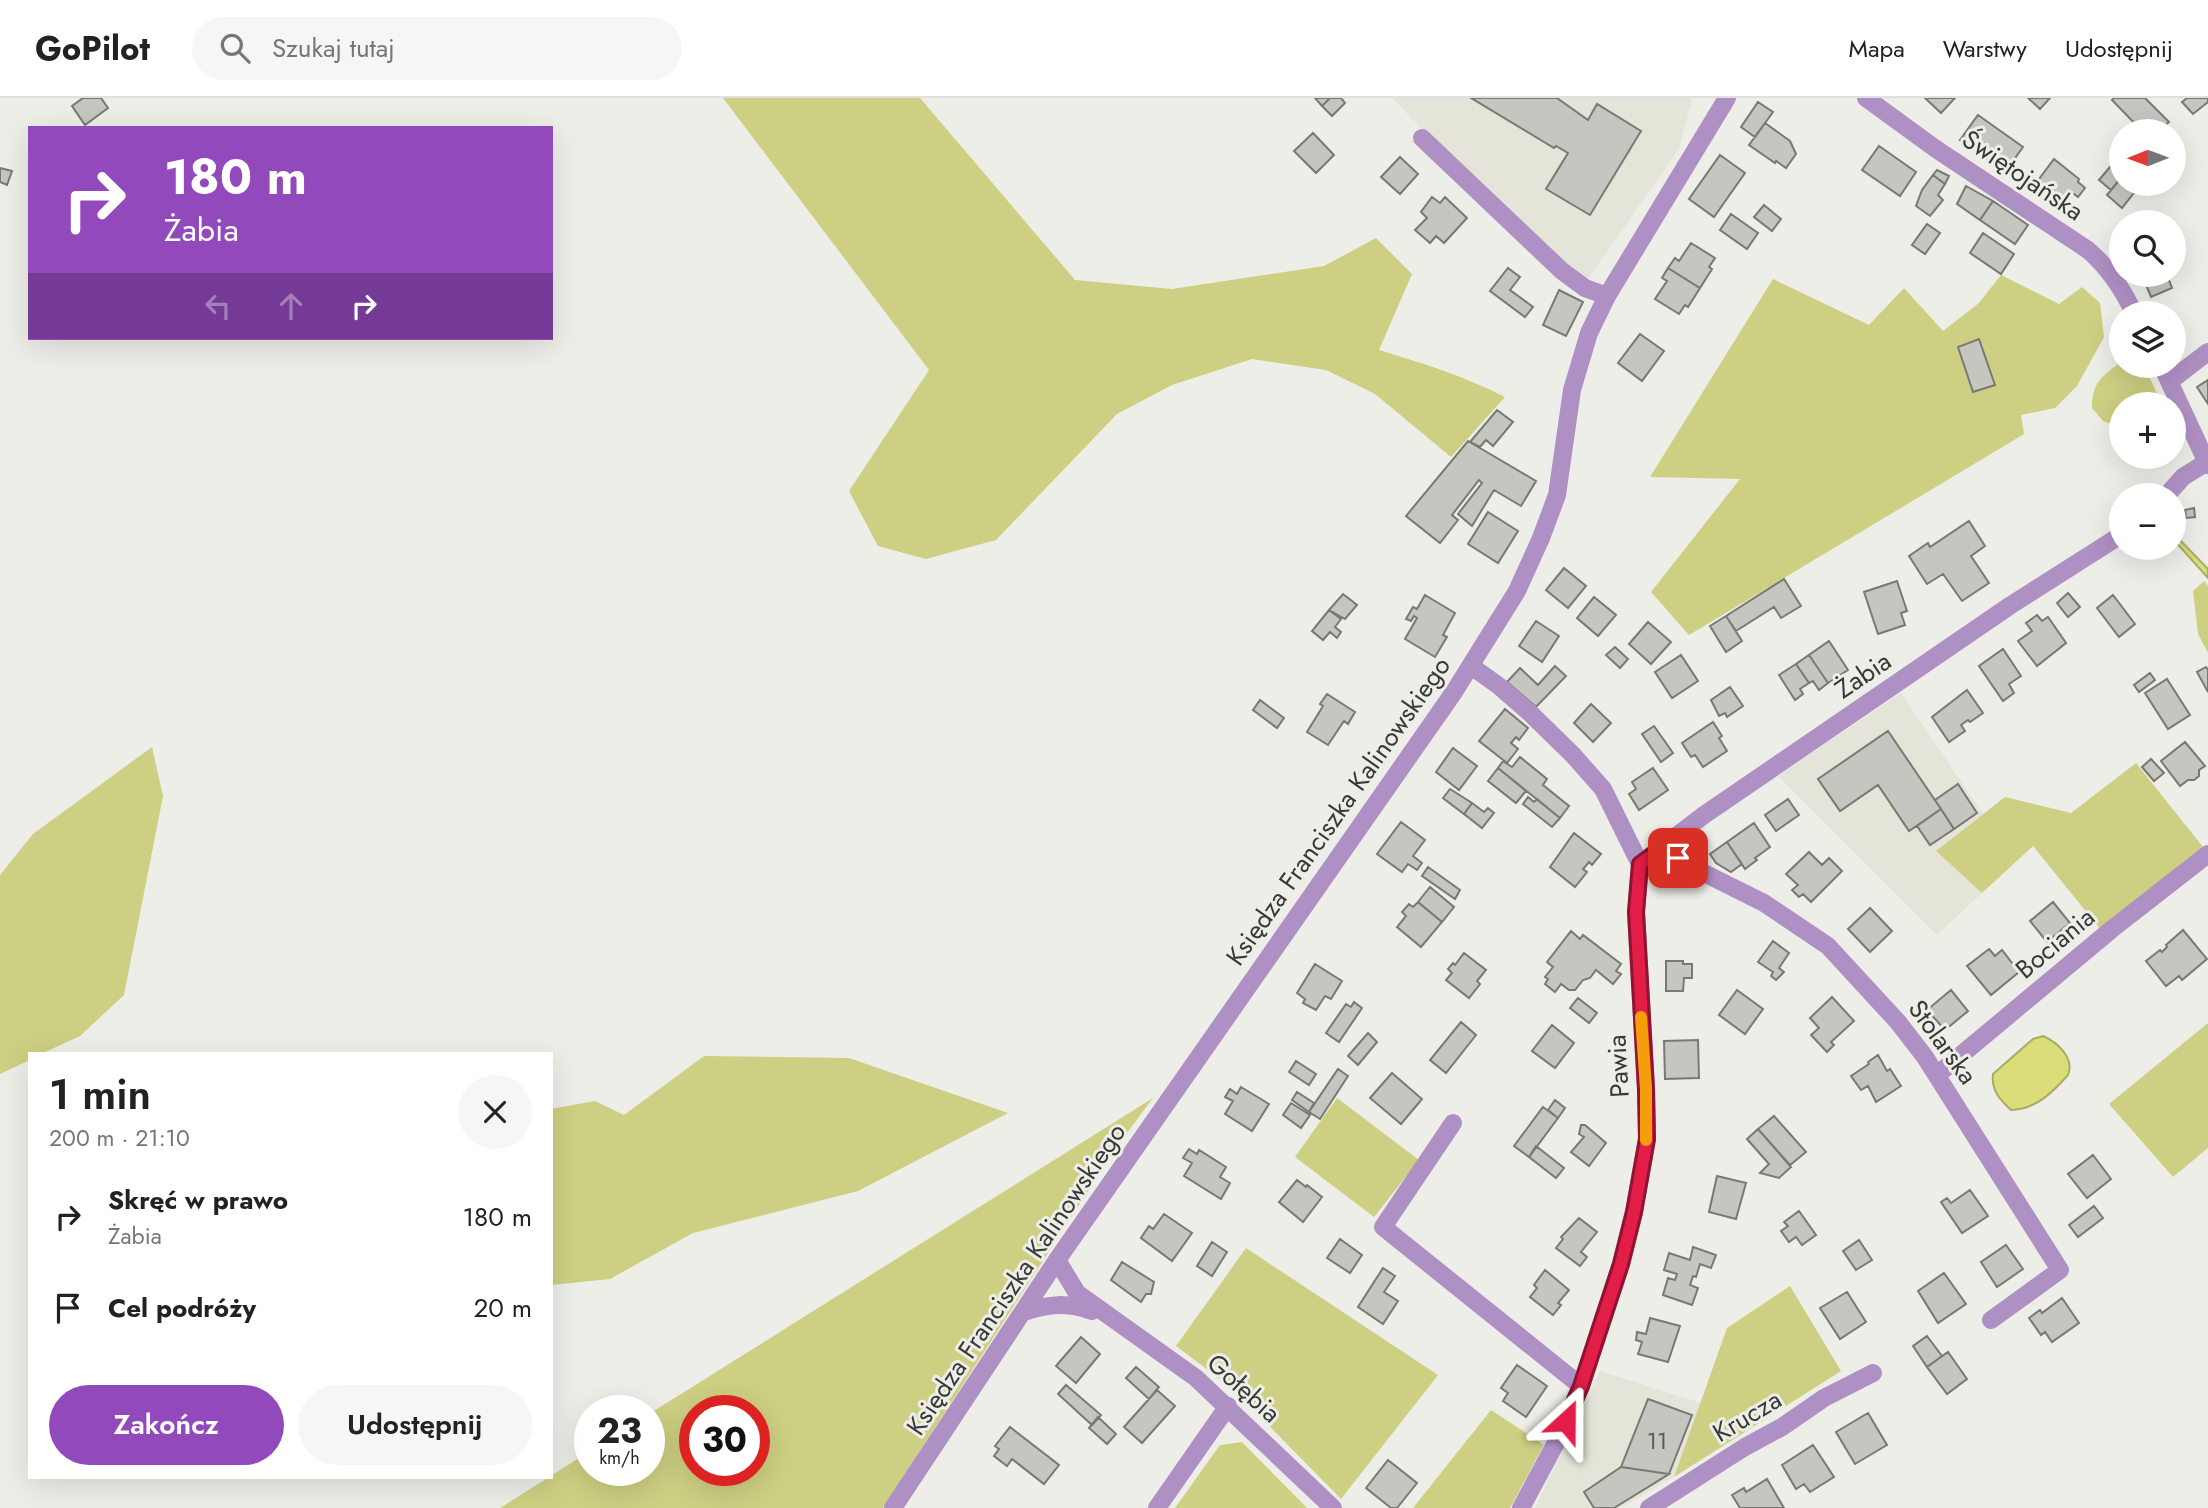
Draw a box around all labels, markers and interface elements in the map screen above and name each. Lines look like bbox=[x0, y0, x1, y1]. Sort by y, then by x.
search box bbox=[192, 17, 682, 80]
text: GoPilot bbox=[35, 25, 150, 72]
icon: search bbox=[216, 29, 254, 67]
text: Szukaj tutaj bbox=[272, 29, 395, 67]
text: Mapa bbox=[1848, 31, 1905, 66]
text: Warstwy bbox=[1943, 31, 2027, 66]
text: Udostępnij bbox=[2065, 31, 2173, 66]
north arrow bbox=[2109, 119, 2186, 196]
map controls bbox=[2109, 119, 2186, 560]
street label: Świętojańska bbox=[1955, 120, 2091, 230]
text: 180 m bbox=[164, 142, 307, 212]
icon: right bbox=[49, 154, 140, 245]
text: Żabia bbox=[164, 207, 239, 253]
button: search bbox=[2109, 210, 2186, 287]
icon: left bbox=[199, 287, 237, 325]
icon: ahead bbox=[272, 287, 310, 325]
icon: right bbox=[345, 287, 383, 325]
button: layers bbox=[2109, 301, 2186, 378]
button: + bbox=[2109, 392, 2186, 469]
button: − bbox=[2109, 483, 2186, 560]
street label: Żabia bbox=[1827, 642, 1899, 708]
street label: Księdza Franciszka Kalinowskiego bbox=[1216, 649, 1460, 973]
pin bbox=[1648, 828, 1708, 888]
icon: arrive bbox=[1659, 839, 1697, 877]
street label: Bociania bbox=[2007, 898, 2103, 988]
street label: Stolarska bbox=[1899, 992, 1987, 1092]
street label: Pawia bbox=[1597, 1034, 1639, 1098]
text: 1 min bbox=[49, 1064, 151, 1125]
button: close bbox=[458, 1075, 532, 1149]
street label: Księdza Franciszka Kalinowskiego bbox=[897, 1115, 1135, 1443]
text: 200 m · 21:10 bbox=[49, 1121, 190, 1155]
text: Skręć w prawo bbox=[108, 1181, 288, 1219]
icon: right bbox=[49, 1198, 87, 1236]
text: 180 m bbox=[462, 1198, 532, 1236]
text: Żabia bbox=[108, 1219, 162, 1253]
icon: arrive bbox=[49, 1289, 87, 1327]
text: Cel podróży bbox=[108, 1289, 256, 1327]
text: 20 m bbox=[474, 1289, 532, 1327]
street label: Gołębia bbox=[1199, 1345, 1289, 1431]
street label: Krucza bbox=[1705, 1381, 1789, 1451]
position arrow bbox=[1529, 1384, 1603, 1458]
button: Zakończ bbox=[49, 1385, 284, 1465]
button: Udostępnij bbox=[298, 1385, 532, 1465]
speed limit sign: 30 bbox=[679, 1395, 770, 1486]
text: 23 bbox=[597, 1406, 642, 1456]
house number: 11 bbox=[1647, 1424, 1667, 1458]
text: km/h bbox=[599, 1445, 640, 1471]

